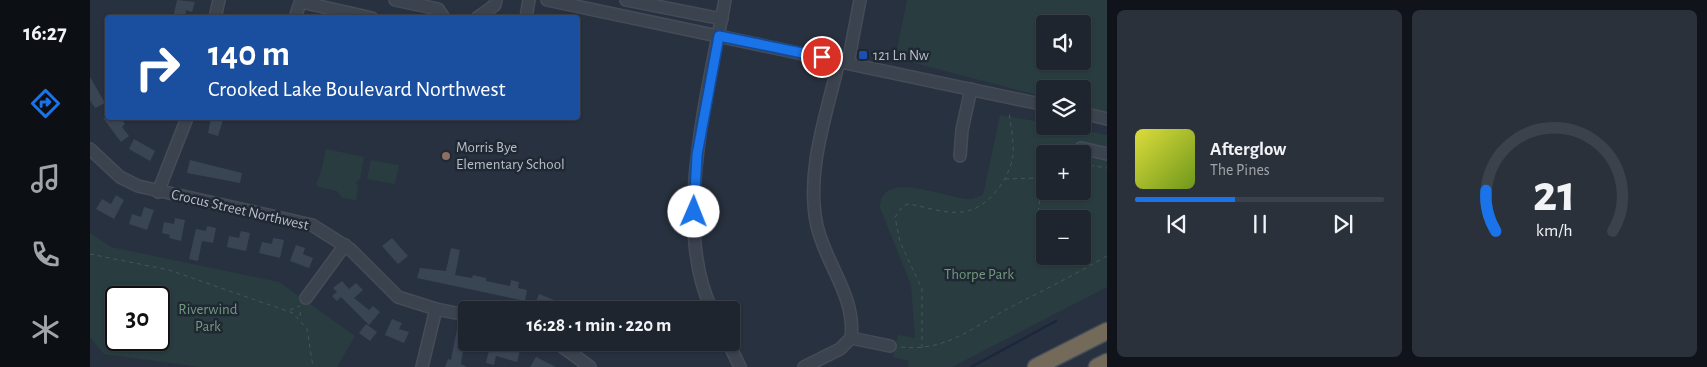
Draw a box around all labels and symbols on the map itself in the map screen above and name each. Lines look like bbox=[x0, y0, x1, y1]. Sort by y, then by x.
pin bbox=[801, 36, 843, 78]
place label: 121 Ln Nw bbox=[873, 48, 929, 63]
marker: 121 Ln Nw bbox=[857, 49, 869, 61]
place label: Morris Bye Elementary School bbox=[456, 140, 565, 172]
marker: Morris Bye Elementary School bbox=[440, 150, 452, 162]
position arrow bbox=[667, 185, 719, 237]
street label: Crocus Street Northwest bbox=[170, 187, 310, 233]
park label: Thorpe Park bbox=[944, 267, 1014, 282]
speed limit sign: 30 bbox=[105, 286, 170, 351]
park label: Riverwind Park bbox=[178, 302, 238, 334]

